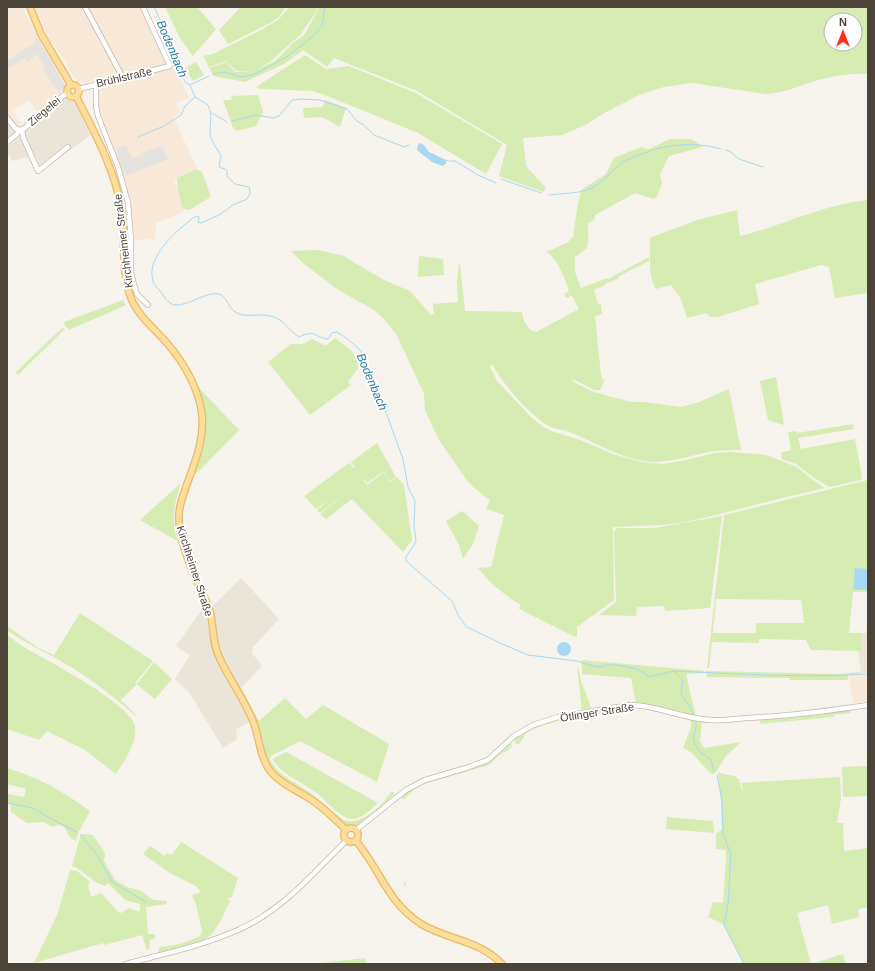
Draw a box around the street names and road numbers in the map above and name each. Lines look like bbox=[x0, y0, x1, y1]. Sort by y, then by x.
street label: Brühlstraße bbox=[95, 65, 153, 89]
street label: Ziegelei bbox=[25, 94, 63, 128]
street label: Kirchheimer Straße bbox=[111, 193, 135, 289]
street label: Kirchheimer Straße bbox=[175, 524, 215, 618]
street label: Ötlinger Straße bbox=[559, 700, 635, 724]

